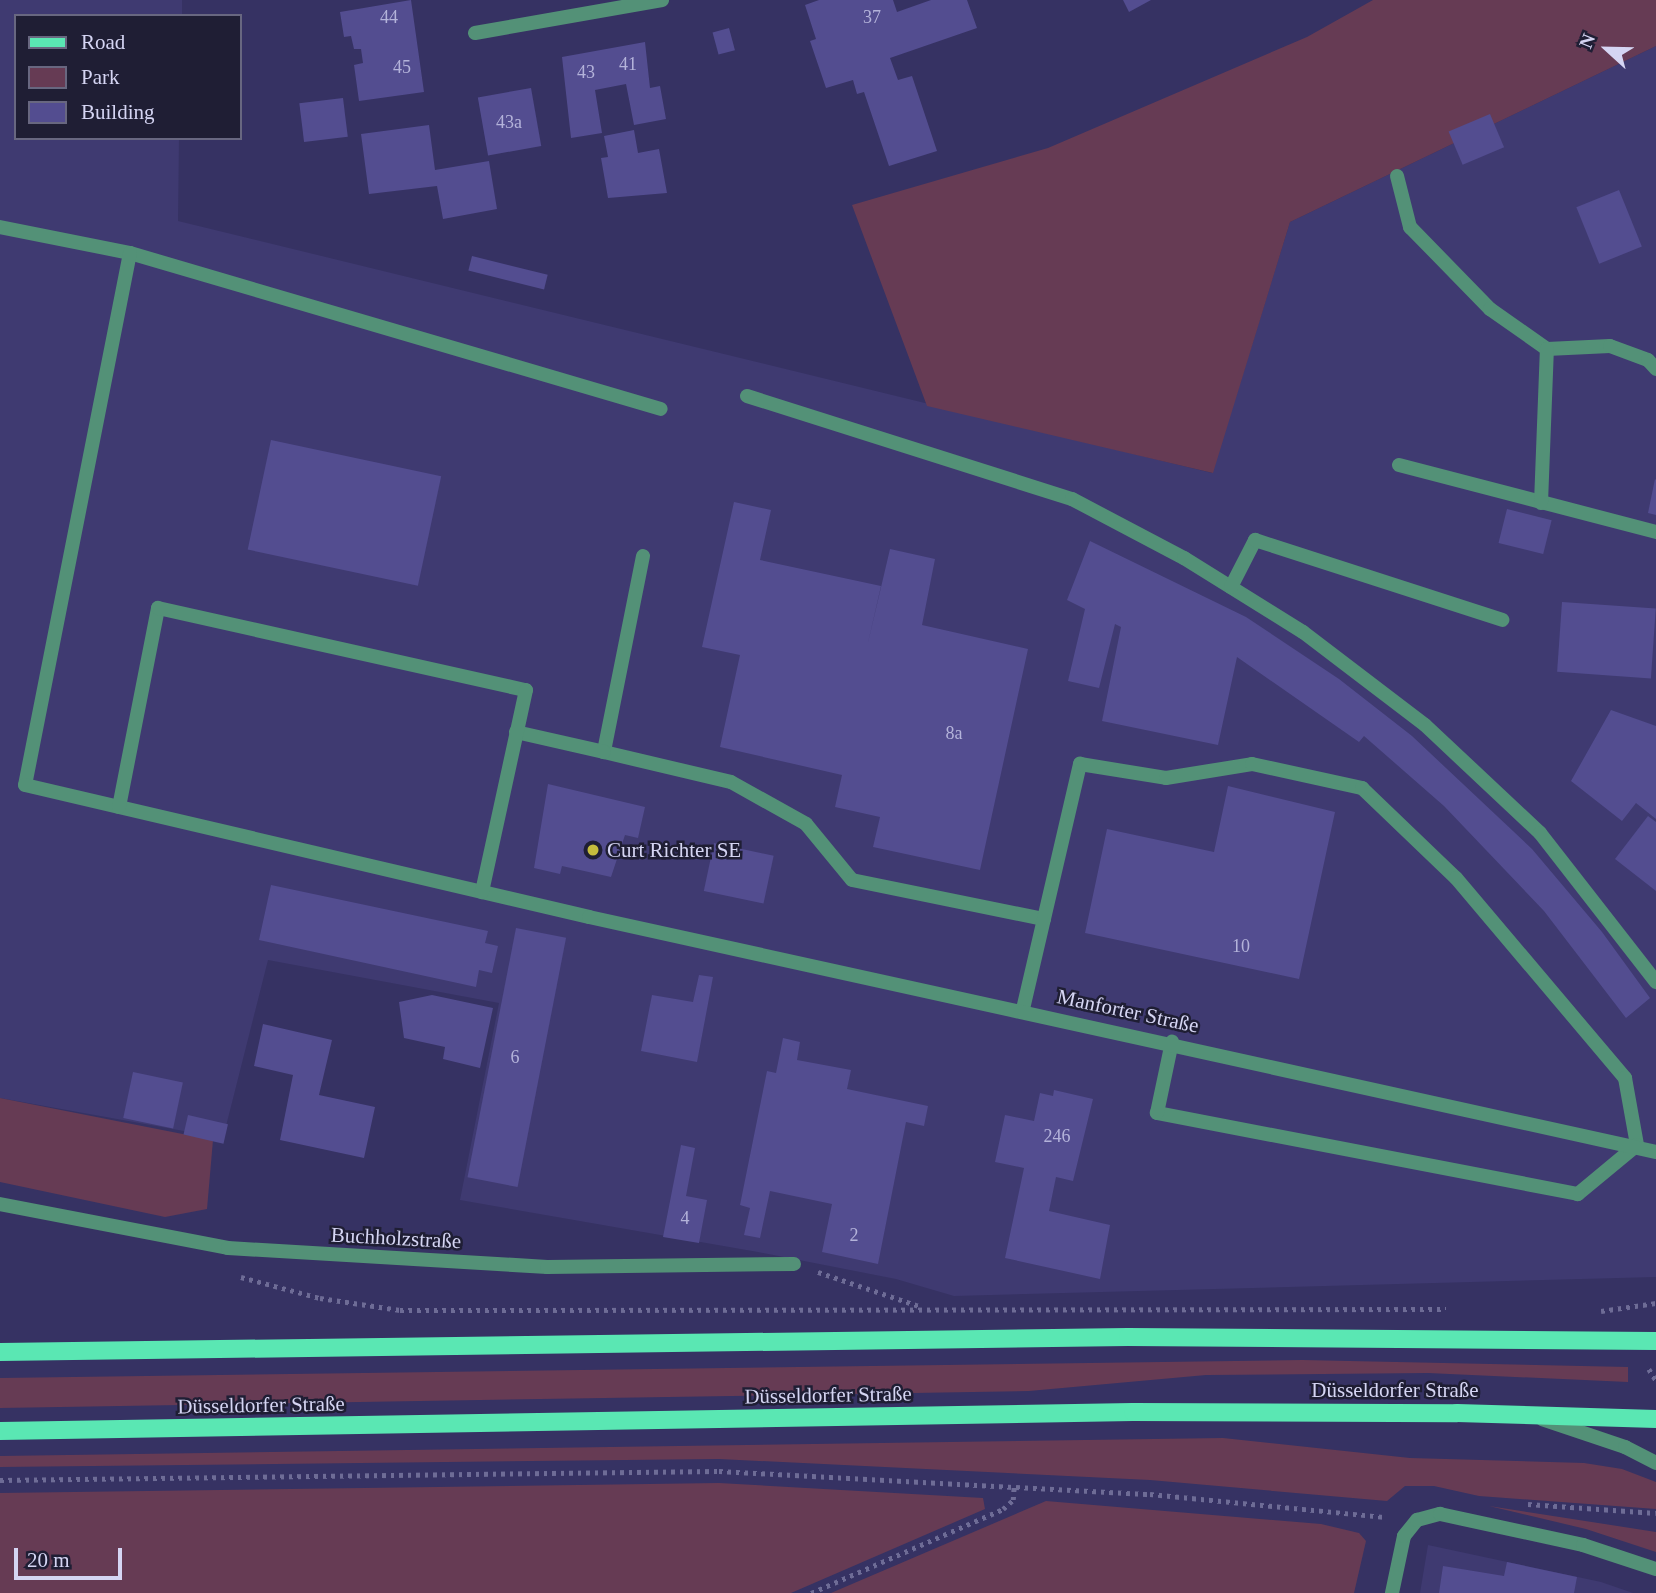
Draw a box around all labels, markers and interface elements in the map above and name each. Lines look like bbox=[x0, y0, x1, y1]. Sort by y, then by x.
house number: 44 bbox=[380, 6, 398, 28]
house number: 37 bbox=[863, 6, 881, 28]
legend bbox=[14, 14, 242, 140]
north arrow bbox=[1572, 14, 1642, 84]
text: Road bbox=[81, 30, 125, 54]
text: N bbox=[1575, 31, 1599, 51]
house number: 41 bbox=[619, 53, 637, 75]
house number: 45 bbox=[393, 56, 411, 78]
house number: 43 bbox=[577, 61, 595, 83]
text: Park bbox=[81, 65, 120, 89]
text: Building bbox=[81, 100, 155, 124]
house number: 43a bbox=[496, 111, 522, 133]
house number: 8a bbox=[946, 722, 962, 744]
place label: Curt Richter SE bbox=[607, 837, 741, 863]
marker: Curt Richter SE bbox=[585, 842, 601, 858]
house number: 10 bbox=[1232, 935, 1250, 957]
street label: Manforter Straße bbox=[1055, 984, 1201, 1038]
house number: 6 bbox=[510, 1046, 520, 1068]
house number: 246 bbox=[1044, 1125, 1070, 1147]
house number: 4 bbox=[680, 1207, 690, 1229]
street label: Buchholzstraße bbox=[330, 1222, 462, 1254]
house number: 2 bbox=[850, 1224, 858, 1246]
street label: Düsseldorfer Straße bbox=[1311, 1377, 1479, 1403]
street label: Düsseldorfer Straße bbox=[744, 1381, 912, 1409]
street label: Düsseldorfer Straße bbox=[177, 1391, 345, 1419]
scale bar bbox=[18, 1534, 126, 1578]
text: 20 m bbox=[27, 1548, 70, 1572]

